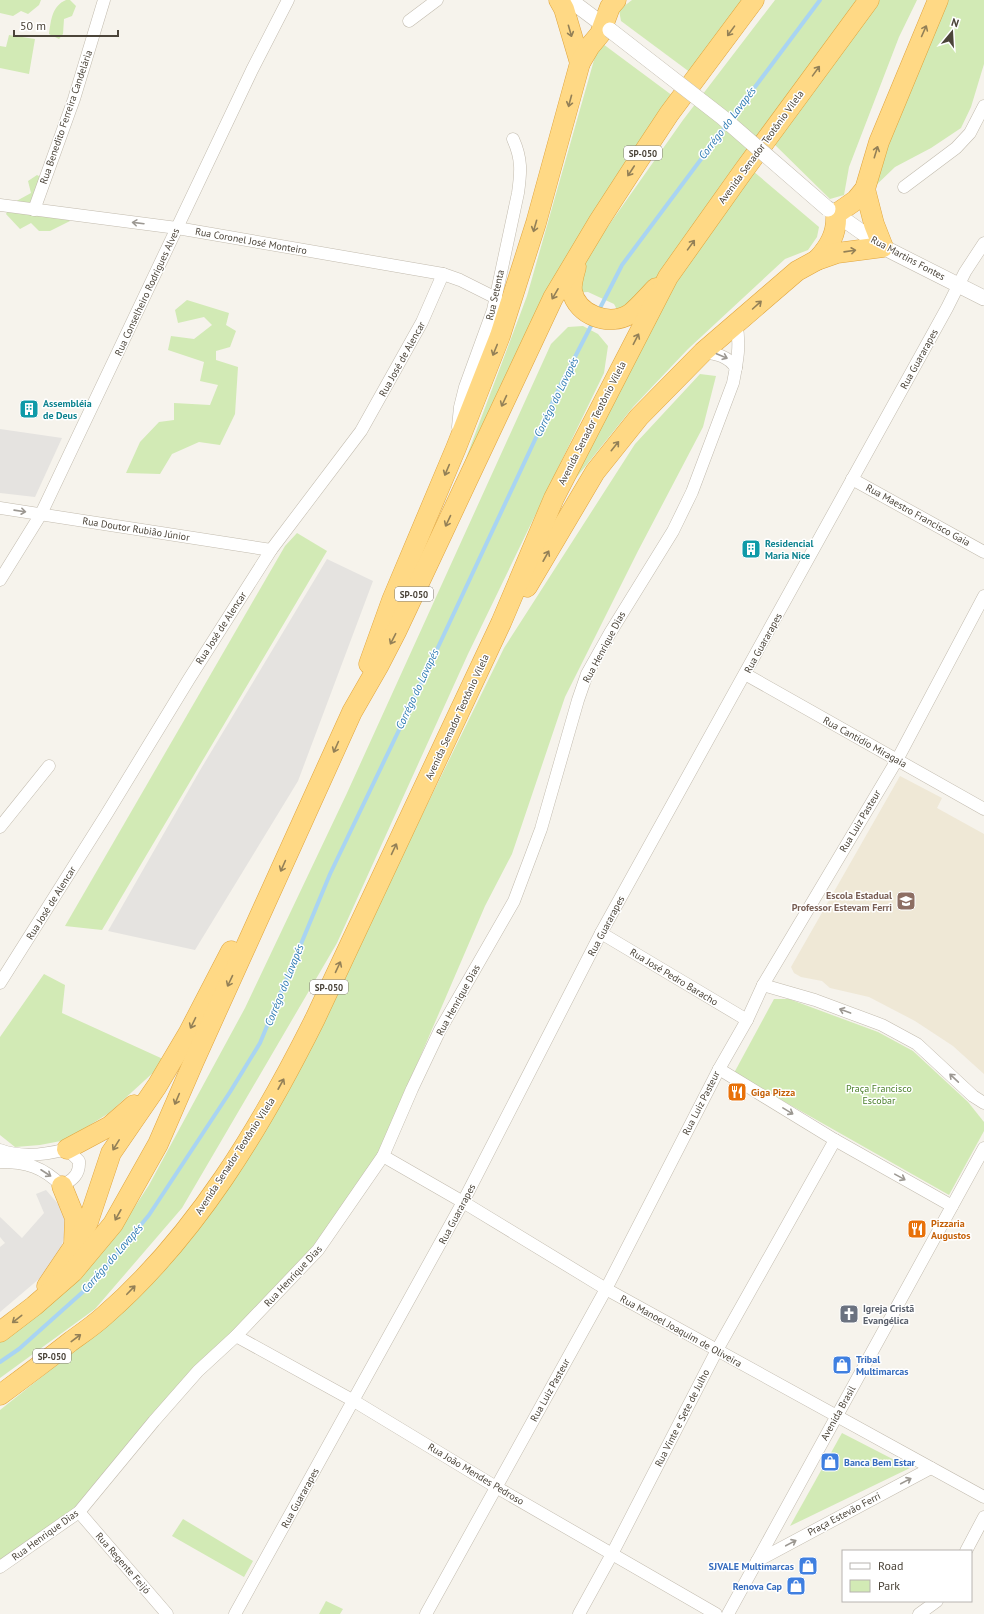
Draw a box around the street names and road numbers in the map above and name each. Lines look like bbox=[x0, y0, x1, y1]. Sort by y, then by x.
street label: Rua Benedito Ferreira Candelária bbox=[37, 48, 95, 186]
street label: Avenida Senador Teotônio Vilela bbox=[715, 88, 807, 206]
road number: SP-050 bbox=[624, 146, 662, 160]
street label: Rua Coronel José Monteiro bbox=[194, 225, 308, 257]
street label: Rua Conselheiro Rodrigues Alves bbox=[112, 226, 182, 358]
street label: Rua Martins Fontes bbox=[869, 233, 947, 283]
street label: Rua Setenta bbox=[483, 268, 507, 322]
street label: Rua José de Alencar bbox=[376, 319, 428, 399]
street label: Rua Guararapes bbox=[897, 327, 941, 391]
street label: Avenida Senador Teotônio Vilela bbox=[555, 359, 629, 487]
street label: Rua Maestro Francisco Gaia bbox=[864, 481, 972, 549]
street label: Rua Doutor Rubião Júnior bbox=[81, 514, 191, 544]
road number: SP-050 bbox=[395, 587, 433, 601]
street label: Rua José de Alencar bbox=[193, 589, 250, 667]
street label: Rua Henrique Dias bbox=[580, 609, 628, 685]
street label: Rua Guararapes bbox=[741, 611, 785, 675]
street label: Avenida Senador Teotônio Vilela bbox=[422, 652, 492, 782]
street label: Rua Cantidio Miragaia bbox=[821, 714, 909, 770]
street label: Rua Luiz Pasteur bbox=[836, 787, 884, 854]
street label: Rua José de Alencar bbox=[23, 863, 79, 942]
street label: Rua Guararapes bbox=[585, 893, 627, 959]
street label: Rua José Pedro Baracho bbox=[627, 945, 721, 1009]
street label: Rua Henrique Dias bbox=[433, 962, 483, 1038]
road number: SP-050 bbox=[310, 980, 348, 994]
street label: Rua Luiz Pasteur bbox=[679, 1068, 723, 1137]
street label: Avenida Senador Teotônio Vilela bbox=[192, 1095, 278, 1217]
street label: Rua Guararapes bbox=[436, 1181, 478, 1247]
street label: Rua Henrique Dias bbox=[261, 1243, 325, 1309]
street label: Rua Manoel Joaquim de Oliveira bbox=[618, 1292, 744, 1370]
road number: SP-050 bbox=[33, 1349, 71, 1363]
street label: Rua Luiz Pasteur bbox=[527, 1356, 573, 1424]
street label: Rua Vinte e Sete de Julho bbox=[652, 1367, 712, 1469]
street label: Avenida Brasil bbox=[818, 1383, 858, 1443]
street label: Rua João Mendes Pedroso bbox=[426, 1440, 526, 1508]
street label: Rua Guararapes bbox=[278, 1466, 322, 1530]
street label: Praça Estevão Ferri bbox=[805, 1489, 883, 1539]
street label: Rua Henrique Dias bbox=[9, 1506, 81, 1564]
street label: Rua Regente Feijó bbox=[93, 1530, 153, 1596]

